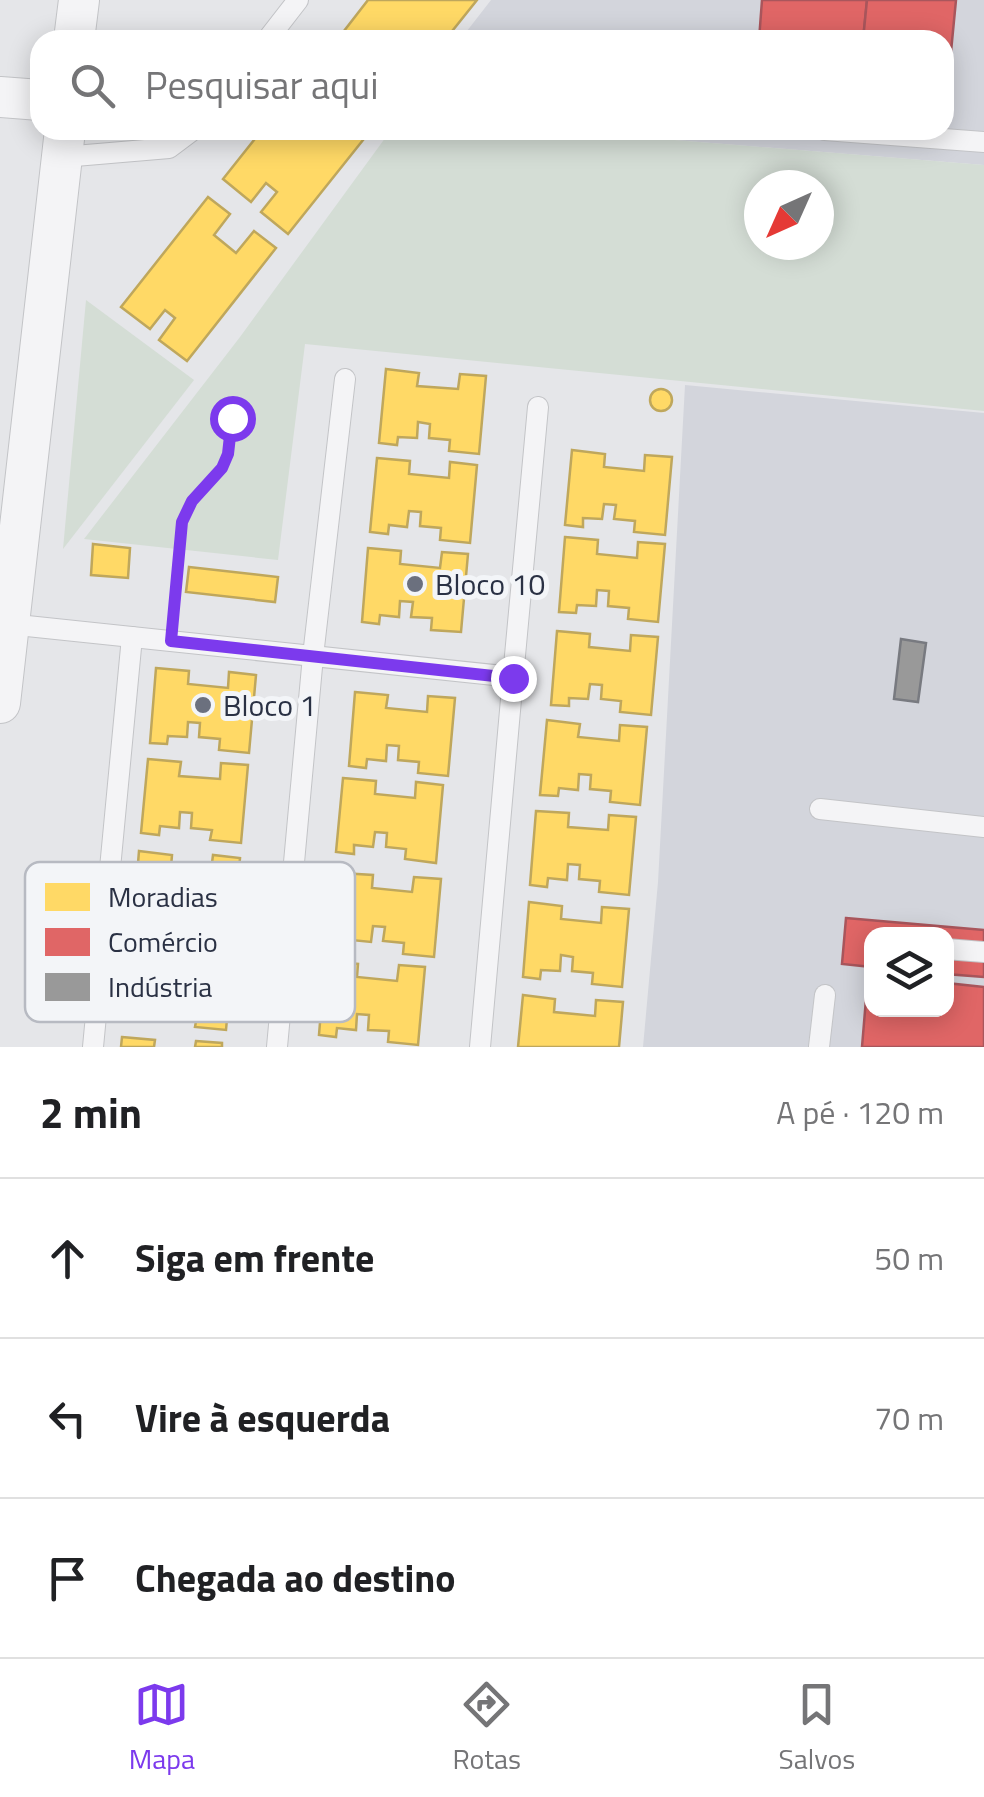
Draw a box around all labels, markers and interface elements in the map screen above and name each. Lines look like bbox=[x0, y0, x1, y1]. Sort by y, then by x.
search box bbox=[30, 30, 954, 140]
text: Pesquisar aqui bbox=[145, 56, 378, 114]
icon: search bbox=[65, 58, 120, 113]
north arrow bbox=[744, 170, 834, 260]
route start bbox=[210, 396, 256, 442]
place label: Bloco 10 bbox=[435, 561, 545, 607]
marker: Bloco 10 bbox=[404, 573, 426, 595]
route end bbox=[491, 656, 537, 702]
place label: Bloco 1 bbox=[223, 682, 316, 728]
marker: Bloco 1 bbox=[192, 694, 214, 716]
legend bbox=[25, 862, 355, 1022]
text: Moradias bbox=[108, 875, 218, 918]
text: Comércio bbox=[108, 920, 218, 963]
map controls bbox=[864, 927, 954, 1017]
button: layers bbox=[864, 927, 954, 1017]
text: Indústria bbox=[108, 965, 212, 1008]
text: 2 min bbox=[40, 1080, 142, 1144]
text: A pé · 120 m bbox=[776, 1088, 944, 1136]
text: Siga em frente bbox=[135, 1229, 374, 1287]
icon: ahead bbox=[40, 1231, 95, 1286]
text: 50 m bbox=[874, 1234, 944, 1282]
text: Vire à esquerda bbox=[135, 1389, 390, 1447]
icon: left bbox=[40, 1391, 95, 1446]
text: 70 m bbox=[874, 1394, 944, 1442]
text: Chegada ao destino bbox=[135, 1549, 455, 1607]
icon: arrive bbox=[40, 1551, 95, 1606]
tab: Mapa bbox=[129, 1677, 195, 1780]
tab: Rotas bbox=[453, 1677, 521, 1780]
tab: Salvos bbox=[779, 1677, 855, 1780]

